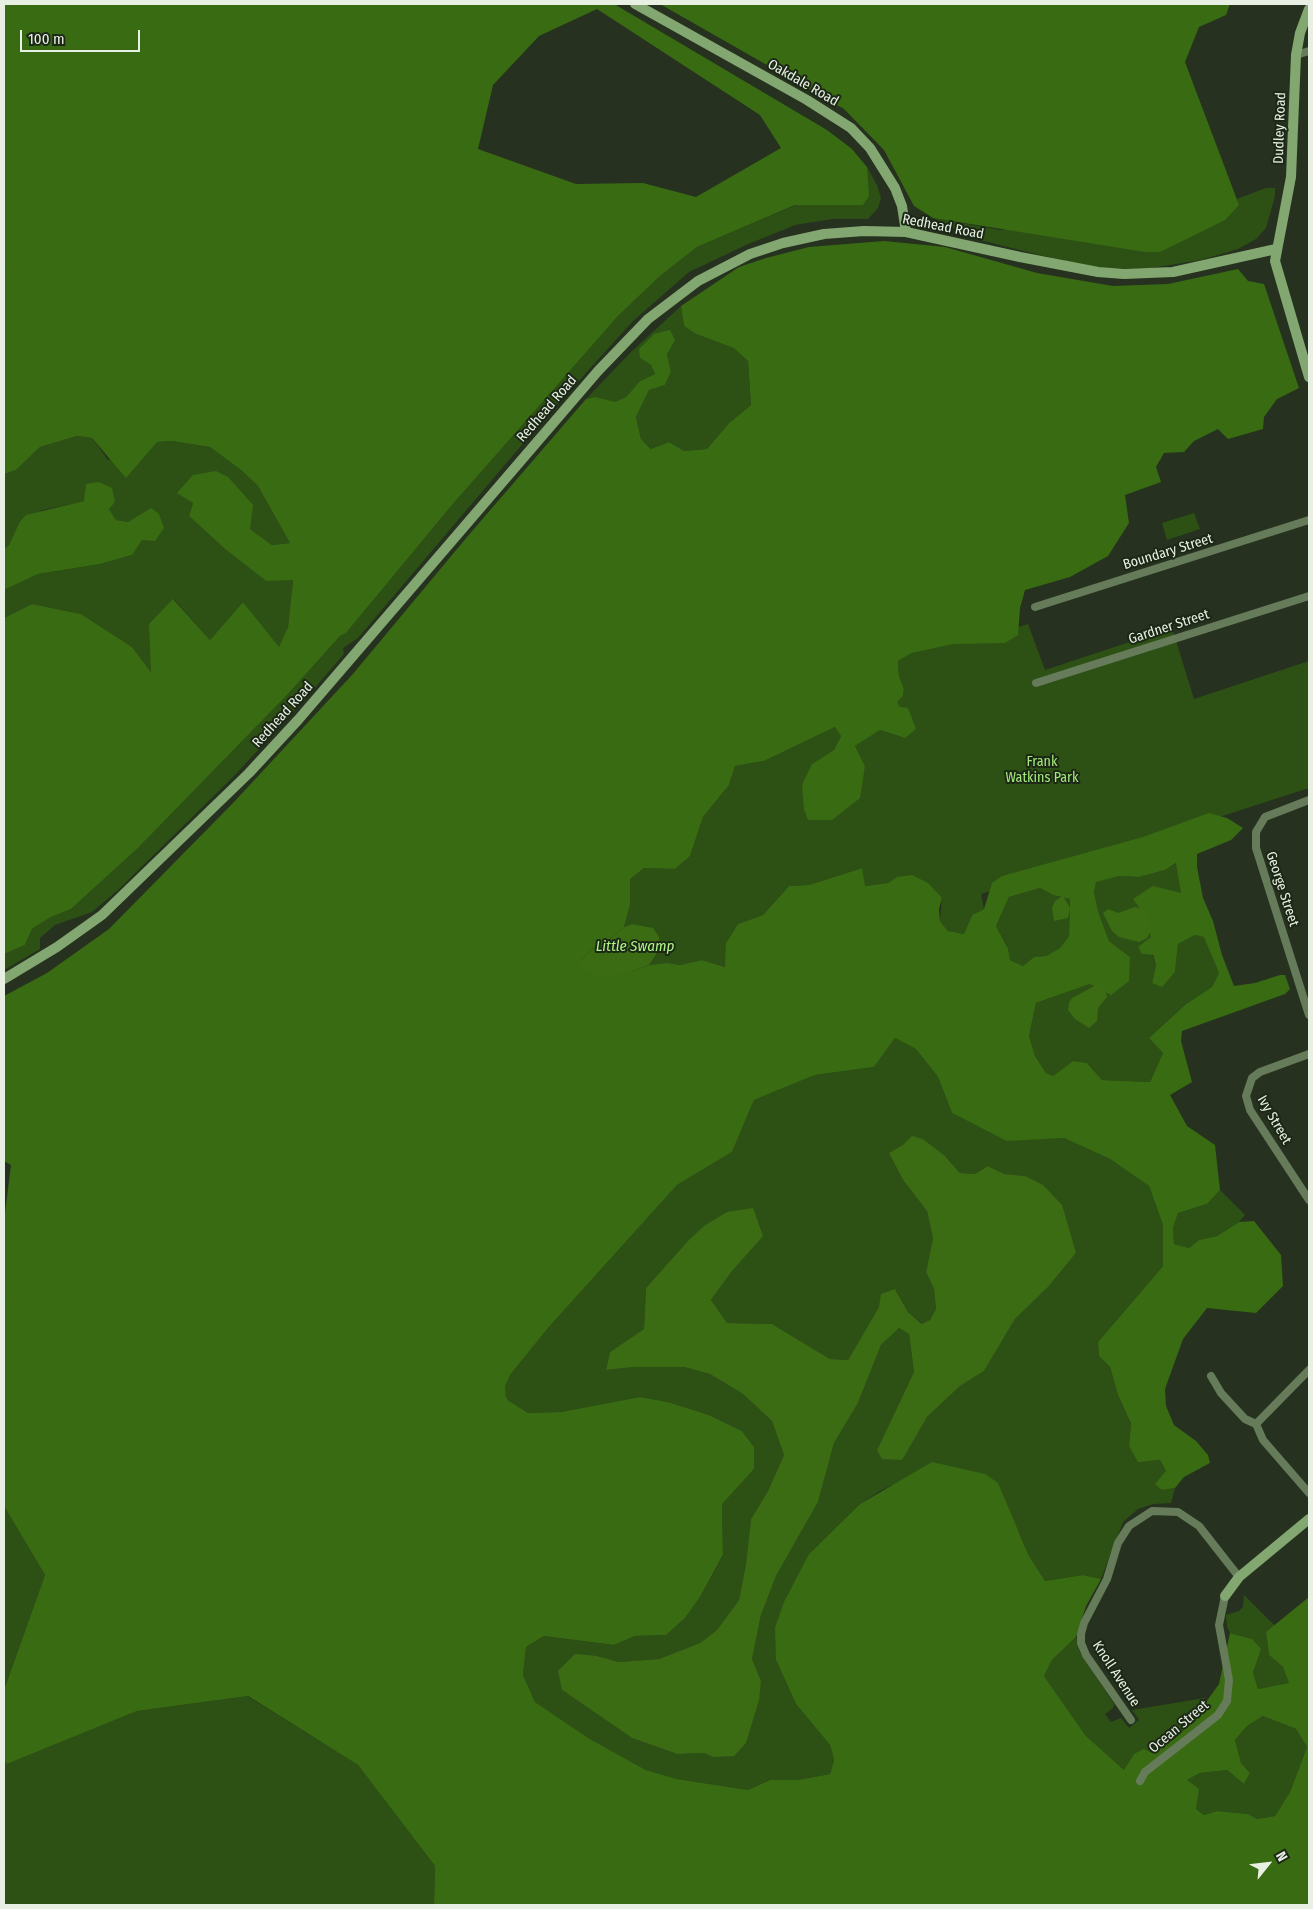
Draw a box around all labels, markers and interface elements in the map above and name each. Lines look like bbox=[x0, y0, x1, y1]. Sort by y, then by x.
scale bar bbox=[22, 20, 142, 52]
text: 100 m bbox=[28, 30, 65, 48]
street label: Oakdale Road bbox=[765, 56, 841, 110]
street label: Dudley Road bbox=[1270, 92, 1290, 164]
street label: Redhead Road bbox=[901, 211, 985, 243]
street label: Redhead Road bbox=[514, 372, 580, 446]
street label: Boundary Street bbox=[1121, 530, 1215, 574]
street label: Gardner Street bbox=[1127, 606, 1211, 648]
street label: Redhead Road bbox=[249, 679, 317, 751]
park label: Frank Watkins Park bbox=[1005, 754, 1079, 786]
street label: George Street bbox=[1262, 849, 1302, 929]
water label: Little Swamp bbox=[596, 938, 674, 956]
street label: Ivy Street bbox=[1253, 1092, 1295, 1148]
street label: Knoll Avenue bbox=[1089, 1638, 1143, 1710]
street label: Ocean Street bbox=[1146, 1697, 1212, 1757]
north arrow bbox=[1243, 1839, 1293, 1889]
text: N bbox=[1272, 1849, 1291, 1864]

